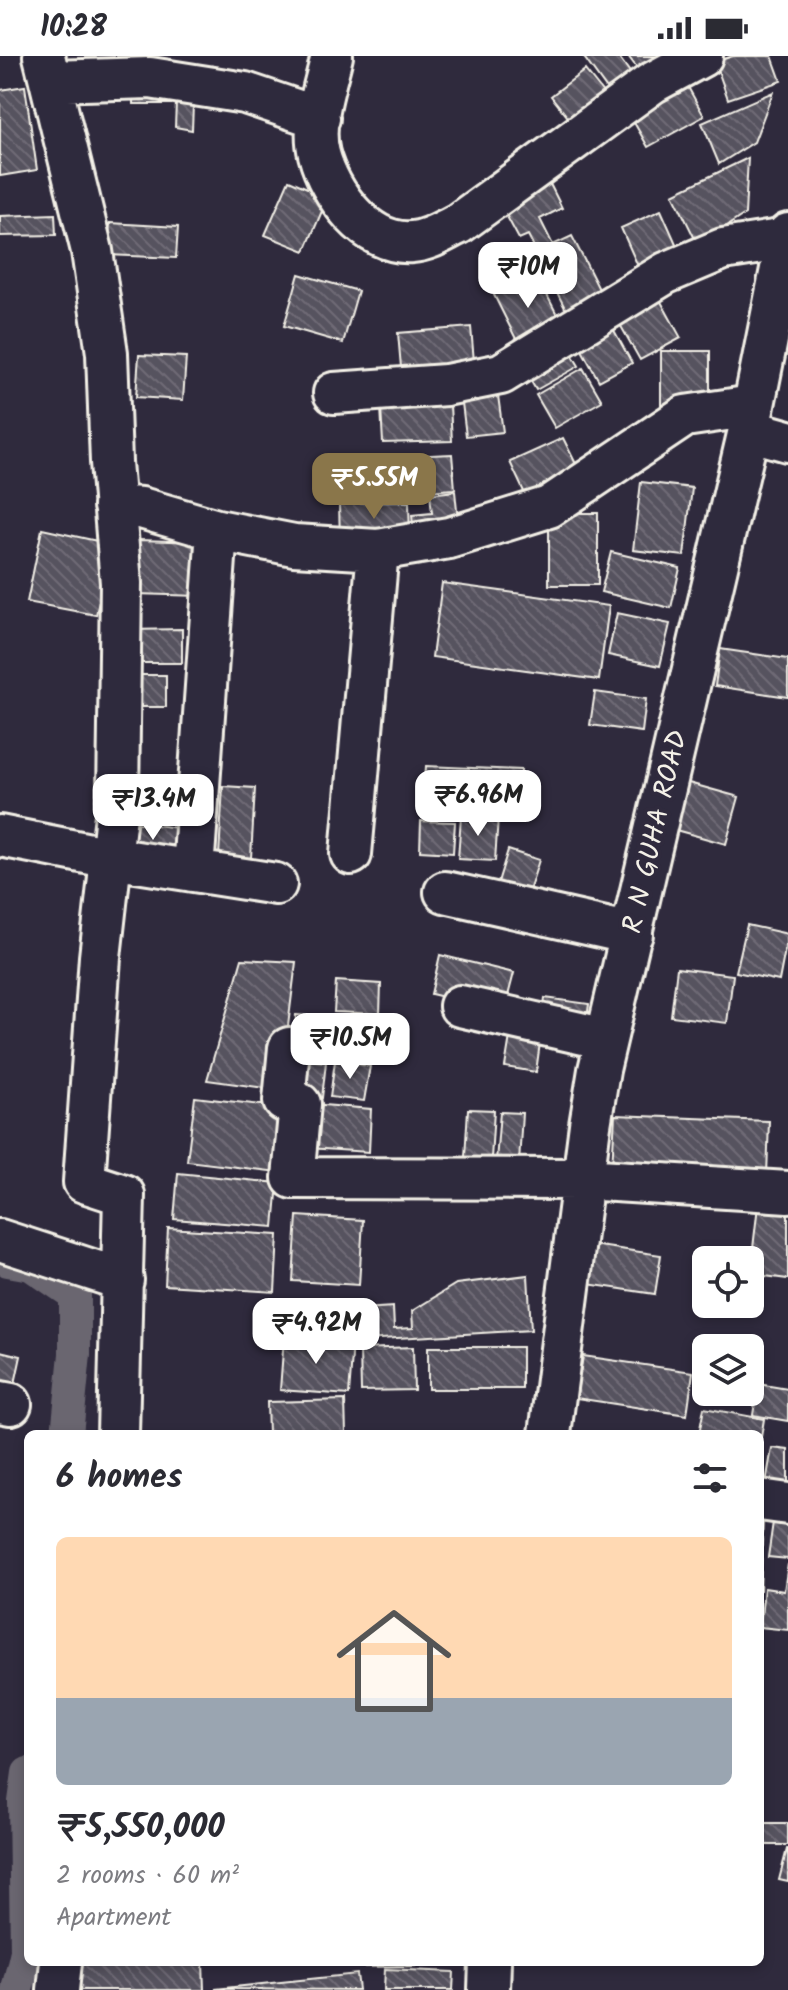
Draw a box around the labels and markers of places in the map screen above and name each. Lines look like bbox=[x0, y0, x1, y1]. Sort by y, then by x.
pin: ₹10M bbox=[481, 242, 575, 310]
pin: ₹5.55M bbox=[309, 453, 439, 521]
pin: ₹6.96M bbox=[413, 770, 543, 838]
pin: ₹13.4M bbox=[88, 774, 218, 842]
pin: ₹10.5M bbox=[285, 1013, 415, 1081]
pin: ₹4.92M bbox=[251, 1298, 381, 1366]

